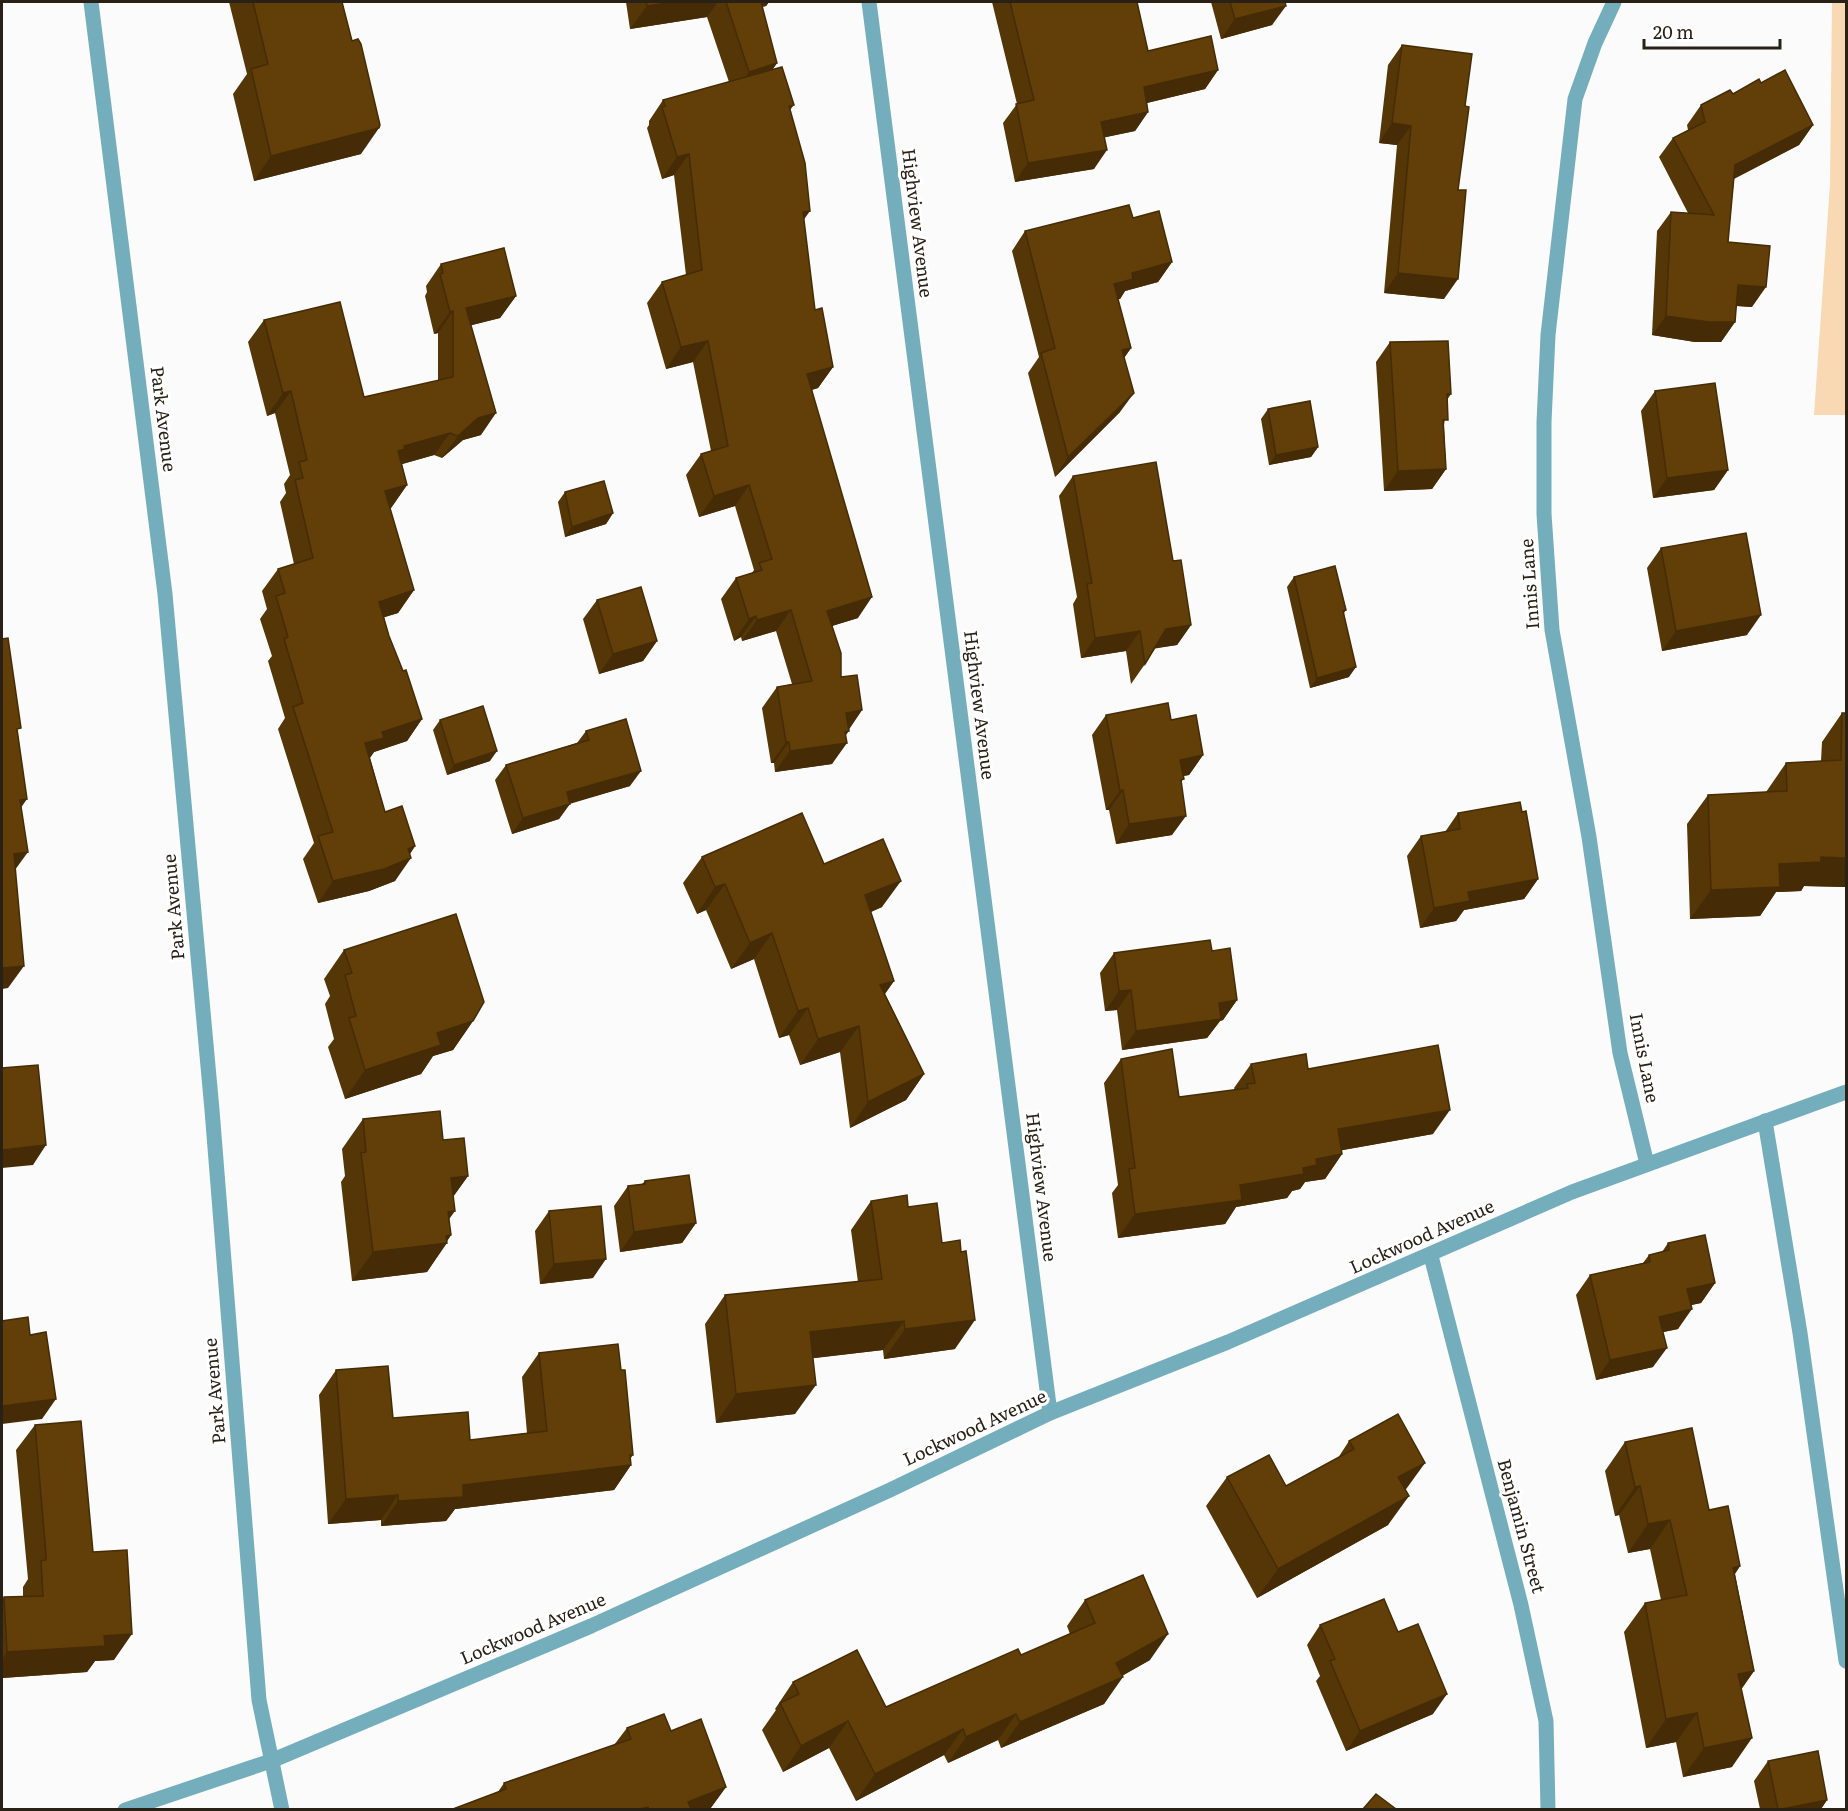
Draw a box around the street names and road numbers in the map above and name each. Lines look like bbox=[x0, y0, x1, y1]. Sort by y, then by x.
street label: Highview Avenue bbox=[896, 147, 941, 299]
street label: Park Avenue bbox=[145, 364, 184, 473]
street label: Innis Lane bbox=[1512, 538, 1545, 630]
street label: Highview Avenue bbox=[958, 629, 1003, 781]
street label: Park Avenue bbox=[154, 853, 191, 961]
street label: Innis Lane bbox=[1624, 1011, 1667, 1105]
street label: Highview Avenue bbox=[1020, 1111, 1065, 1263]
street label: Lockwood Avenue bbox=[1345, 1192, 1498, 1280]
street label: Park Avenue bbox=[195, 1337, 232, 1445]
street label: Lockwood Avenue bbox=[898, 1382, 1051, 1472]
street label: Benjamin Street bbox=[1492, 1455, 1554, 1596]
street label: Lockwood Avenue bbox=[455, 1585, 609, 1670]

